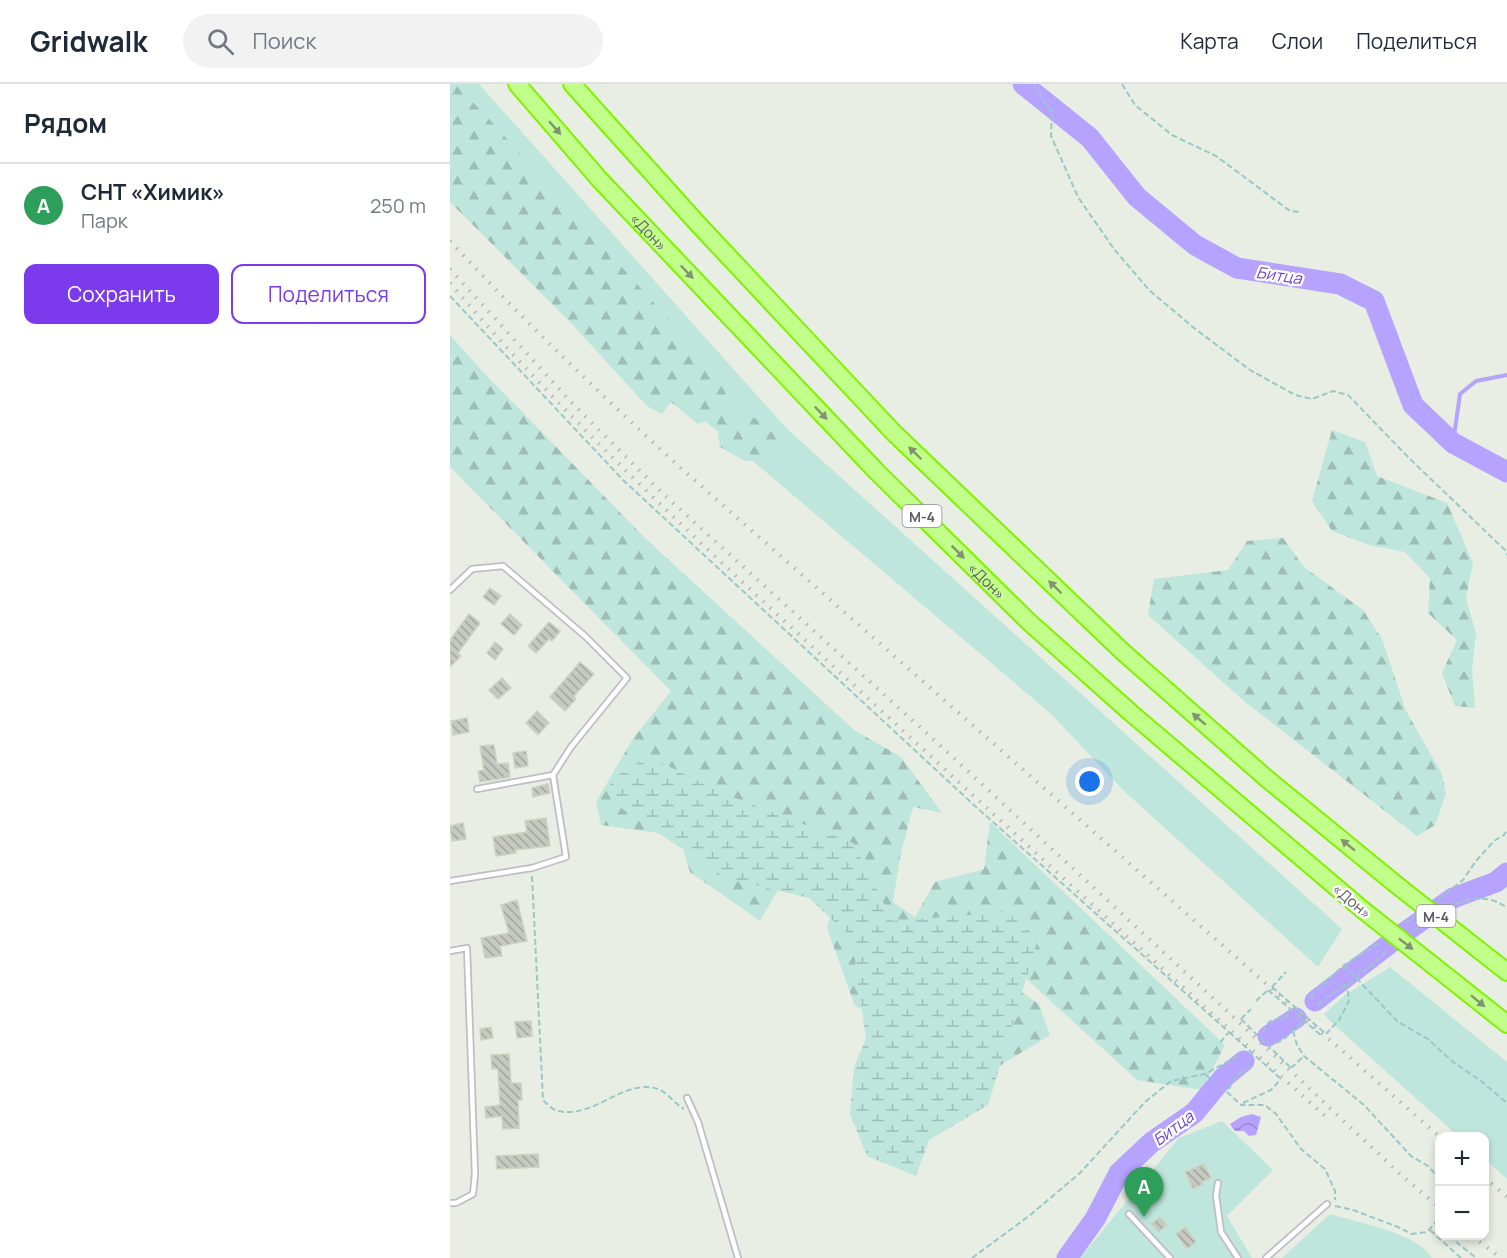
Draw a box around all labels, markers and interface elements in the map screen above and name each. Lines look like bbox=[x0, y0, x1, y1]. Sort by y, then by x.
search box bbox=[183, 14, 603, 68]
text: Gridwalk bbox=[30, 22, 147, 60]
icon: search bbox=[204, 25, 237, 58]
text: Поиск bbox=[252, 26, 316, 56]
text: Карта bbox=[1180, 27, 1239, 55]
text: Слои bbox=[1272, 27, 1323, 55]
text: Поделиться bbox=[1356, 27, 1477, 55]
text: Рядом bbox=[24, 105, 107, 141]
one-way arrow bbox=[548, 120, 561, 135]
text: СНТ «Химик» bbox=[81, 177, 225, 207]
text: A bbox=[37, 192, 50, 219]
text: 250 m bbox=[370, 192, 426, 219]
text: Парк bbox=[81, 207, 128, 234]
street label: «Дон» bbox=[626, 208, 672, 255]
water label: Битца bbox=[1255, 261, 1304, 289]
button: Сохранить bbox=[24, 264, 219, 324]
button: Поделиться bbox=[231, 264, 426, 324]
one-way arrow bbox=[680, 264, 693, 279]
one-way arrow bbox=[814, 406, 828, 420]
one-way arrow bbox=[908, 446, 922, 460]
road number: М-4 bbox=[902, 505, 942, 527]
one-way arrow bbox=[951, 545, 965, 559]
street label: «Дон» bbox=[964, 557, 1010, 604]
one-way arrow bbox=[1049, 581, 1063, 595]
one-way arrow bbox=[1192, 713, 1207, 726]
your location bbox=[1075, 767, 1104, 796]
one-way arrow bbox=[1340, 838, 1356, 851]
street label: «Дон» bbox=[1328, 879, 1376, 923]
road number: М-4 bbox=[1416, 905, 1456, 927]
one-way arrow bbox=[1398, 938, 1414, 951]
one-way arrow bbox=[1470, 994, 1485, 1007]
water label: Битца bbox=[1148, 1105, 1199, 1151]
map controls bbox=[1435, 1132, 1489, 1240]
button: + bbox=[1435, 1132, 1489, 1186]
pin: A bbox=[1124, 1168, 1164, 1217]
button: − bbox=[1435, 1186, 1489, 1240]

